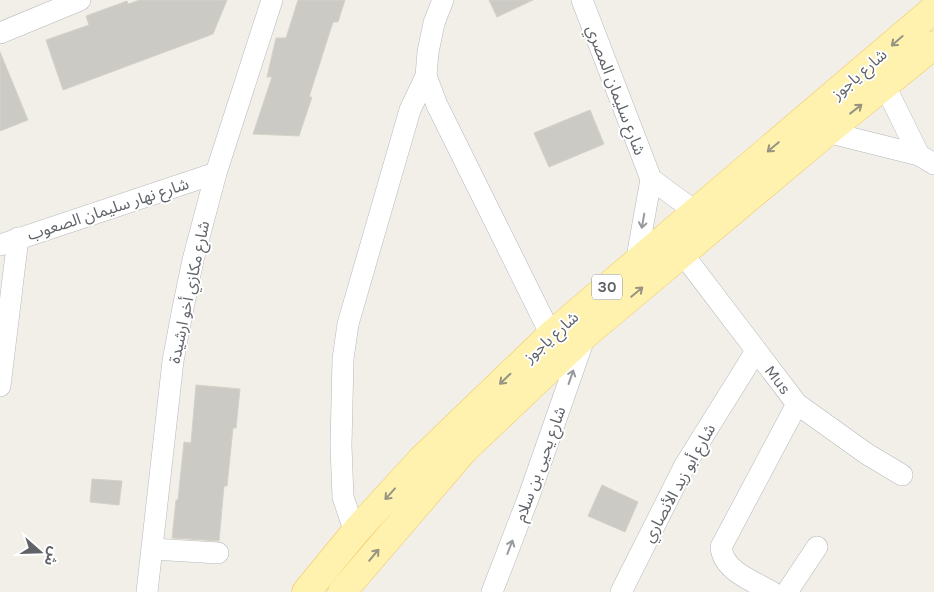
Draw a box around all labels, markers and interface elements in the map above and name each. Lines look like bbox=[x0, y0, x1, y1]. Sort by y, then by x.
street label: شارع سليمان المصري bbox=[580, 22, 650, 159]
one-way arrow bbox=[891, 36, 904, 47]
street label: شارع ياجوز bbox=[827, 45, 893, 106]
one-way arrow bbox=[849, 104, 862, 115]
one-way arrow bbox=[767, 141, 780, 152]
street label: شارع نهار سليمان الصعوب bbox=[25, 174, 192, 247]
one-way arrow bbox=[638, 213, 648, 229]
street label: شارع مكازي أخو ارشيدة bbox=[165, 219, 216, 366]
road number: 30 bbox=[592, 274, 622, 300]
one-way arrow bbox=[630, 286, 643, 297]
street label: شارع ياجوز bbox=[519, 307, 584, 369]
street label: Mus bbox=[761, 361, 795, 398]
one-way arrow bbox=[567, 370, 576, 386]
one-way arrow bbox=[499, 373, 511, 385]
street label: شارع يحيى بن سلام bbox=[510, 404, 572, 525]
street label: شارع أبو زيد الأنصاري bbox=[639, 421, 722, 547]
one-way arrow bbox=[384, 487, 396, 500]
north arrow bbox=[15, 527, 65, 577]
one-way arrow bbox=[506, 539, 515, 554]
text: ش bbox=[40, 544, 63, 568]
one-way arrow bbox=[368, 549, 379, 562]

